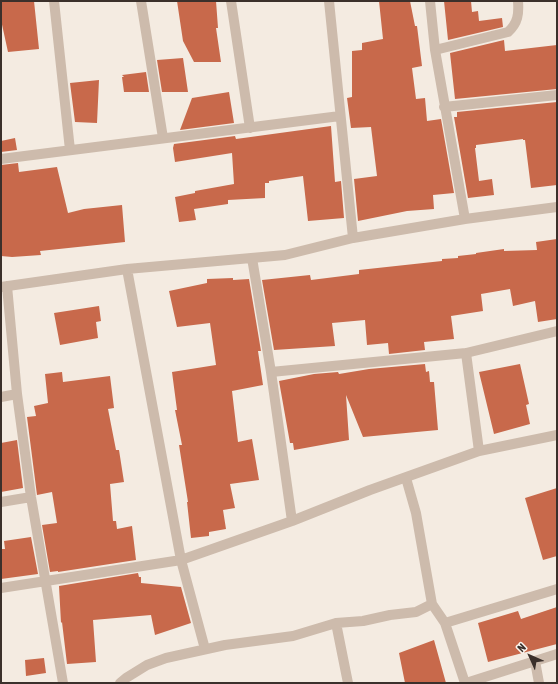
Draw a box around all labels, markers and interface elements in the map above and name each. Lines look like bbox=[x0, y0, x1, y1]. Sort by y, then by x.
north arrow bbox=[510, 636, 550, 676]
text: N bbox=[515, 641, 528, 654]

